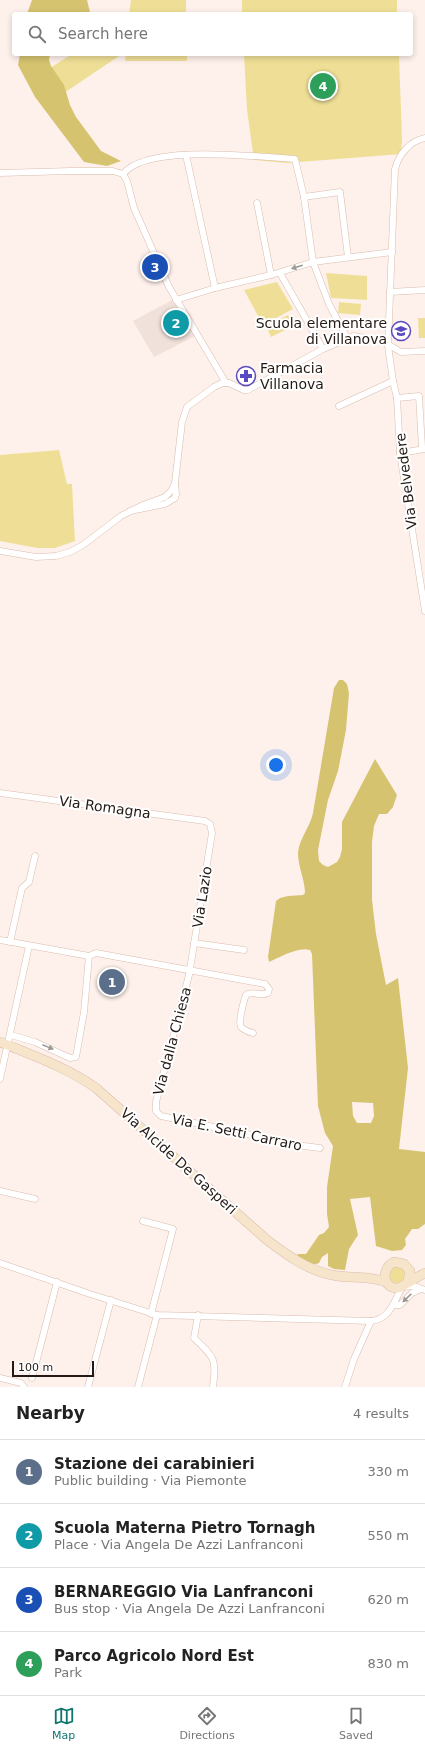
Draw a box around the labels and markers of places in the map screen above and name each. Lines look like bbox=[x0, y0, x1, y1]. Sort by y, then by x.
pin: 4 bbox=[310, 71, 336, 101]
pin: 3 bbox=[142, 252, 168, 282]
pin: 2 bbox=[163, 308, 189, 338]
place label: Scuola elementare di Villanova bbox=[256, 315, 387, 347]
school or university icon: Scuola elementare di Villanova bbox=[390, 320, 412, 342]
place label: Farmacia Villanova bbox=[260, 360, 324, 392]
pharmacy icon: Farmacia Villanova bbox=[235, 365, 257, 387]
pin: 1 bbox=[99, 967, 125, 997]

